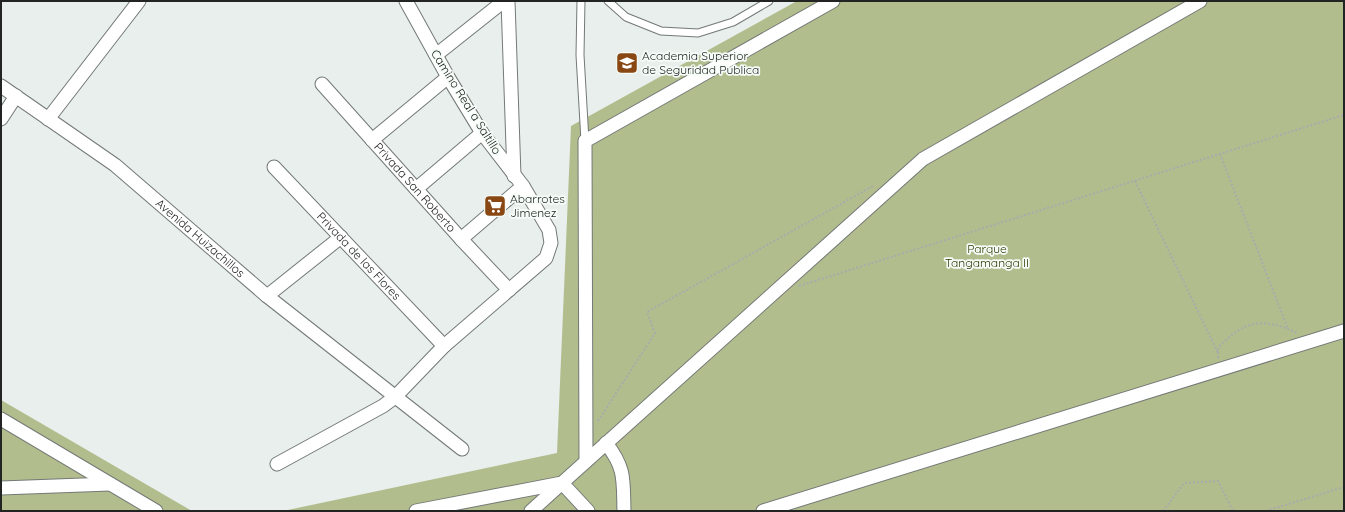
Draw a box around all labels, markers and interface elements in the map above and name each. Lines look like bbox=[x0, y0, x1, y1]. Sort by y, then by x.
street label: Camino Real a Saltillo bbox=[428, 47, 505, 157]
place label: Academia Superior de Seguridad Publica bbox=[642, 48, 759, 77]
school or university icon: Academia Superior de Seguridad Publica bbox=[614, 50, 640, 76]
street label: Privada San Roberto bbox=[371, 139, 459, 235]
place label: Abarrotes Jimenez bbox=[510, 191, 565, 220]
supermarket icon: Abarrotes Jimenez bbox=[482, 193, 508, 219]
street label: Avenida Huizachillos bbox=[153, 195, 248, 281]
street label: Privada de las Flores bbox=[314, 209, 405, 303]
park label: Parque Tangamanga II bbox=[945, 241, 1029, 270]

